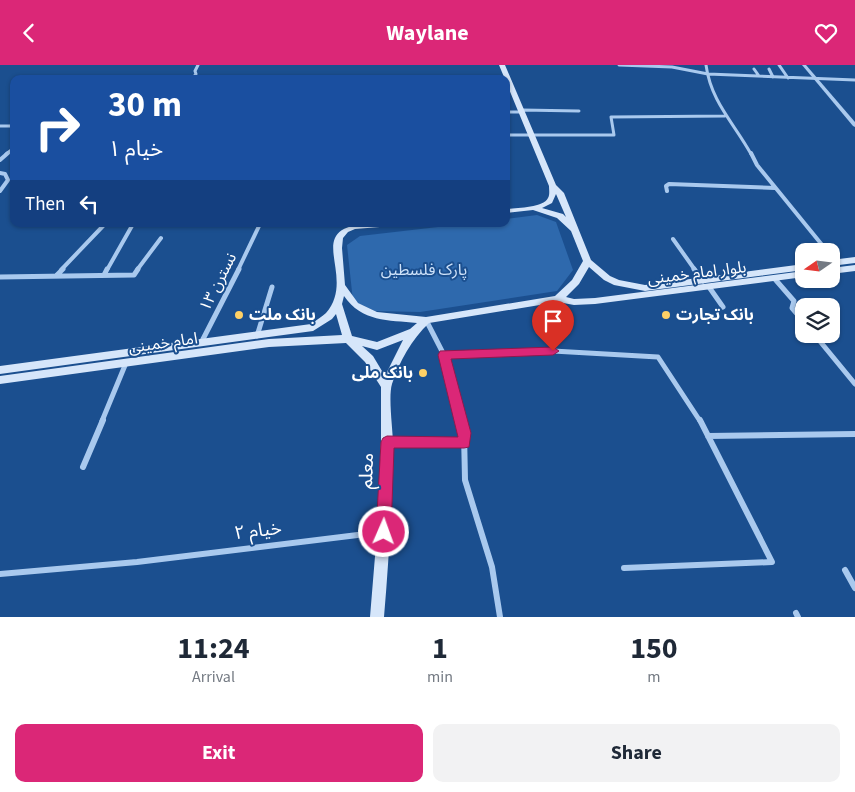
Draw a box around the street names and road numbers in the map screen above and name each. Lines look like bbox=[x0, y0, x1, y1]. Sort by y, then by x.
street label: نسترن ۱۳ bbox=[194, 249, 242, 315]
street label: بلوار امام خمینی bbox=[646, 256, 748, 291]
street label: امام خمینی bbox=[127, 327, 199, 360]
street label: معلم bbox=[353, 452, 381, 490]
street label: خیام ۲ bbox=[233, 515, 283, 547]

